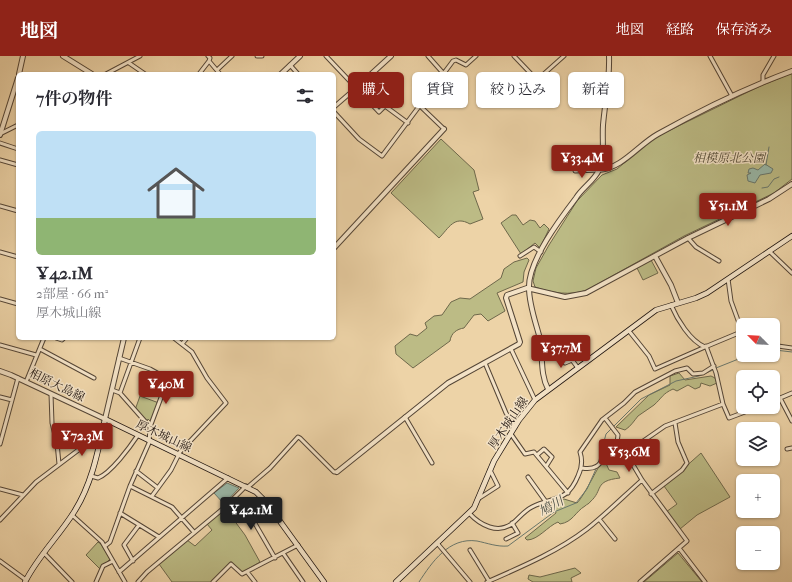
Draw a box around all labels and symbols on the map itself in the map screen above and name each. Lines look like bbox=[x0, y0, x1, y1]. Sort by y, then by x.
pin: ¥33.4M bbox=[549, 145, 615, 179]
park label: 相模原北公園 bbox=[693, 151, 767, 165]
pin: ¥51.1M bbox=[695, 193, 761, 227]
north arrow bbox=[736, 318, 780, 362]
pin: ¥37.7M bbox=[528, 335, 594, 369]
street label: 相原大島線 bbox=[27, 366, 87, 404]
pin: ¥40M bbox=[142, 371, 190, 405]
street label: 厚木城山線 bbox=[485, 394, 531, 452]
street label: 厚木城山線 bbox=[134, 417, 194, 455]
pin: ¥72.3M bbox=[49, 423, 115, 457]
pin: ¥53.6M bbox=[596, 439, 662, 473]
water label: 鳩川 bbox=[536, 492, 568, 519]
pin: ¥42.1M bbox=[218, 497, 284, 531]

